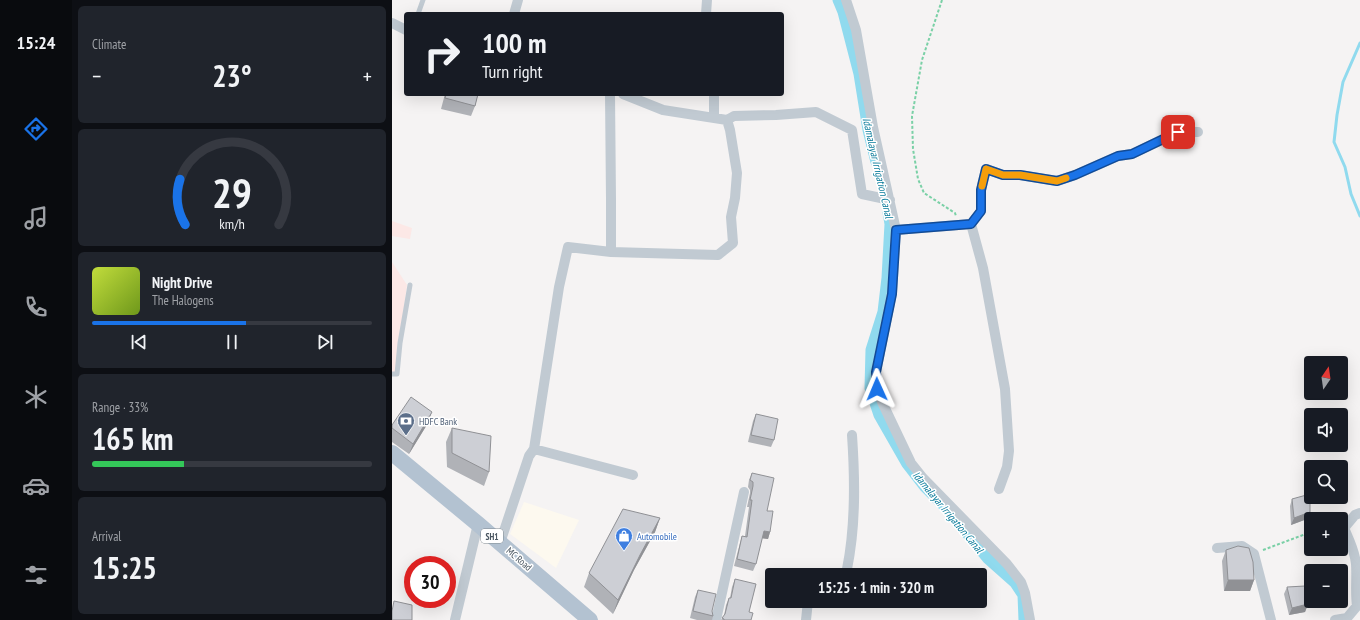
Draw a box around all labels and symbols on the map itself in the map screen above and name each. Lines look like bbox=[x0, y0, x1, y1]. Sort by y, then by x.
pin bbox=[1161, 115, 1195, 149]
water label: Idamalayar Irrigation Canal bbox=[860, 116, 897, 221]
north arrow bbox=[1304, 356, 1348, 400]
position arrow bbox=[856, 368, 898, 410]
bank icon: HDFC Bank bbox=[396, 411, 416, 436]
place label: HDFC Bank bbox=[419, 415, 457, 428]
water label: Idamalayar Irrigation Canal bbox=[910, 468, 987, 557]
shop icon: Automobile bbox=[614, 526, 634, 551]
road number: SH1 bbox=[481, 529, 503, 543]
place label: Automobile bbox=[637, 530, 677, 543]
street label: MC Road bbox=[503, 544, 535, 574]
speed limit sign: 30 bbox=[404, 556, 456, 608]

